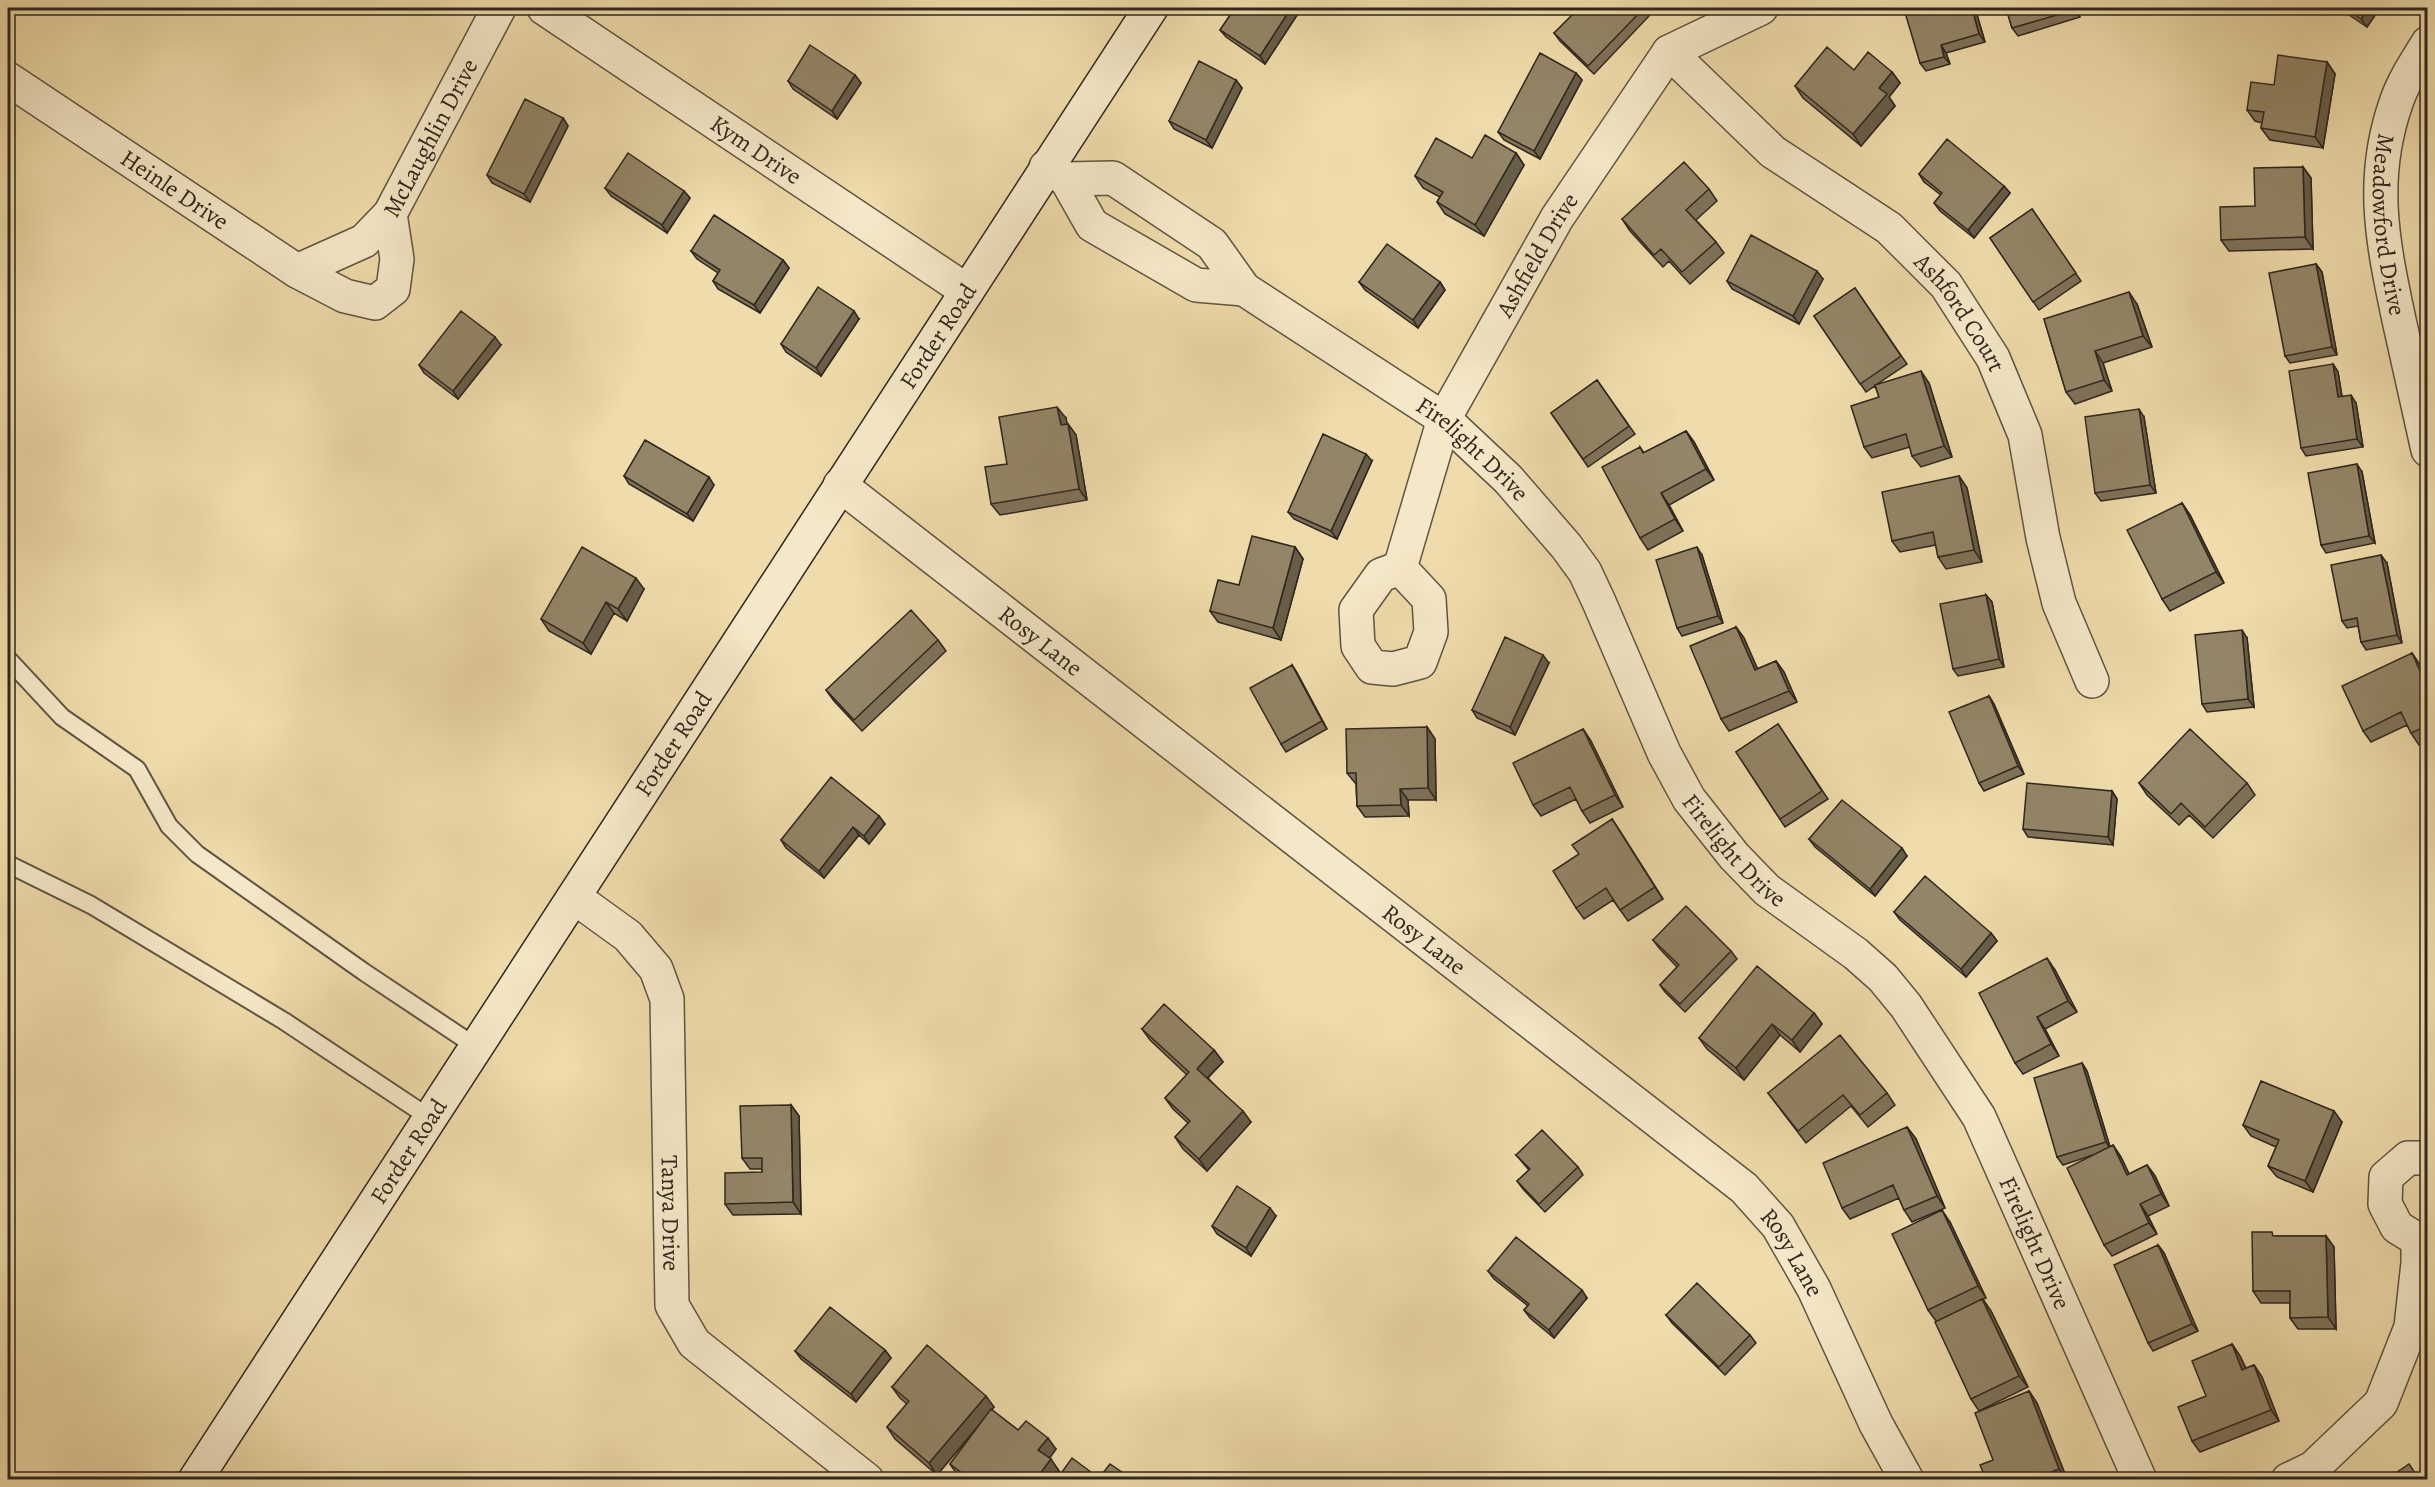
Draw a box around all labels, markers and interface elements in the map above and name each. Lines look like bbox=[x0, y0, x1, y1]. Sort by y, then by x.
street label: McLaughlin Drive bbox=[375, 53, 485, 223]
street label: Kym Drive bbox=[704, 108, 808, 192]
street label: Meadowford Drive bbox=[2365, 131, 2414, 318]
street label: Heinle Drive bbox=[114, 142, 235, 237]
street label: Ashfield Drive bbox=[1488, 186, 1586, 324]
street label: Ashford Court bbox=[1906, 245, 2013, 376]
street label: Forder Road bbox=[892, 277, 984, 395]
street label: Firelight Drive bbox=[1410, 389, 1536, 508]
street label: Rosy Lane bbox=[992, 598, 1089, 684]
street label: Forder Road bbox=[627, 685, 719, 803]
street label: Firelight Drive bbox=[1675, 787, 1792, 915]
street label: Rosy Lane bbox=[1376, 896, 1473, 982]
street label: Forder Road bbox=[362, 1092, 455, 1210]
street label: Tanya Drive bbox=[654, 1155, 687, 1271]
street label: Firelight Drive bbox=[1991, 1171, 2078, 1314]
street label: Rosy Lane bbox=[1753, 1201, 1831, 1302]

